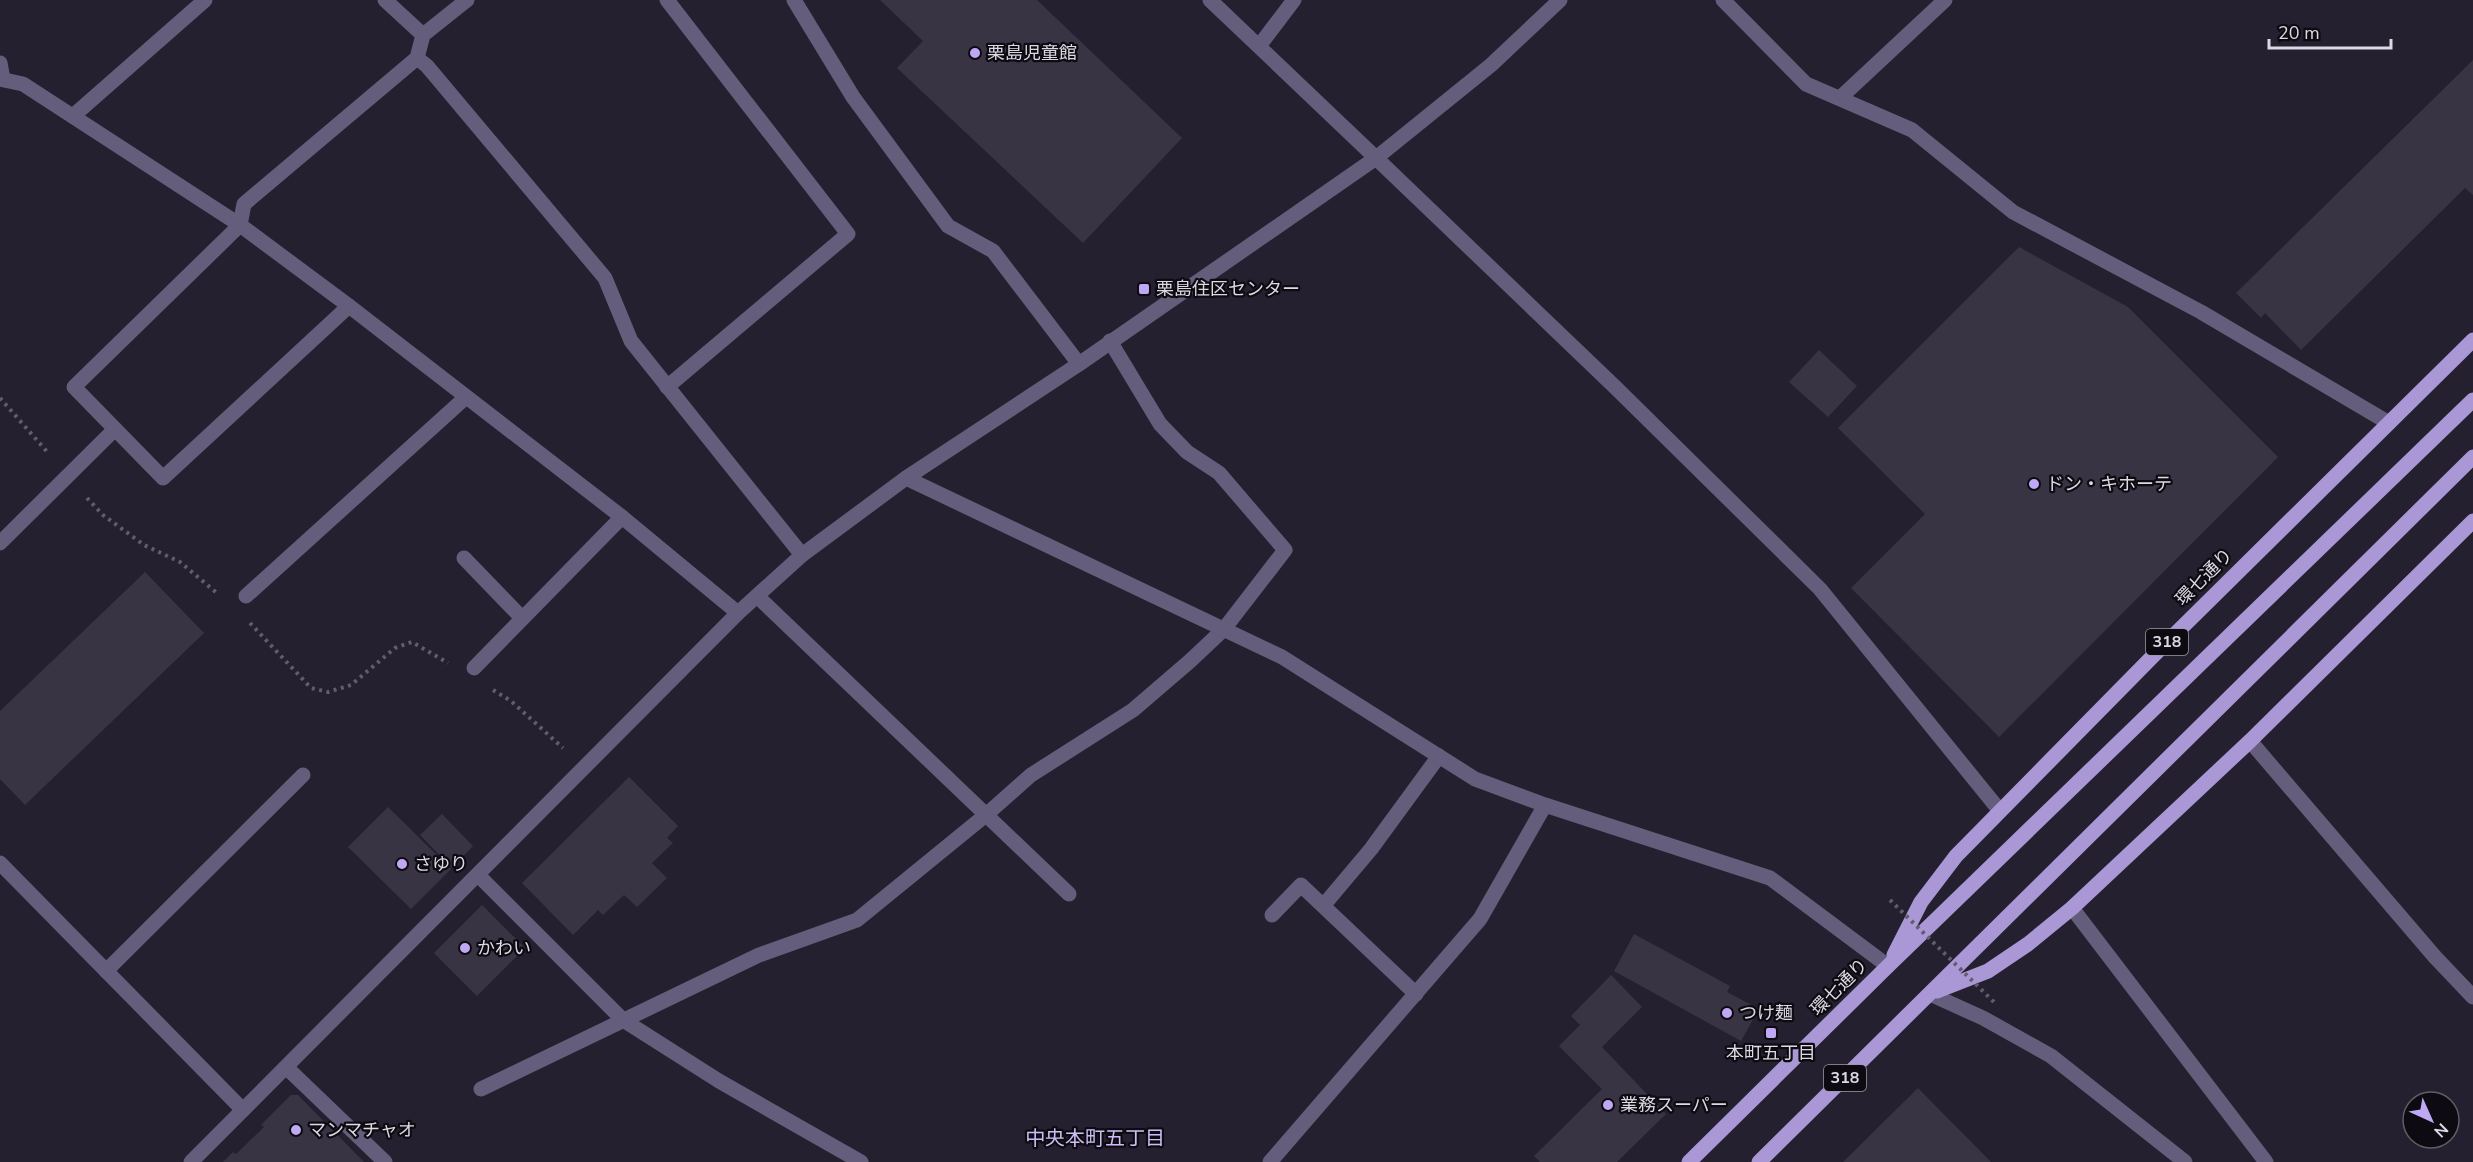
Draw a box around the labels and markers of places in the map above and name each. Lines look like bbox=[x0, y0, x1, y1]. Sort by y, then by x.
place label: 栗島児童館 bbox=[987, 41, 1077, 65]
marker: 栗島児童館 bbox=[968, 46, 982, 60]
place label: 栗島住区センター bbox=[1156, 277, 1300, 301]
marker: 栗島住区センター bbox=[1137, 282, 1151, 296]
place label: ドン・キホーテ bbox=[2046, 472, 2172, 496]
marker: ドン・キホーテ bbox=[2027, 477, 2041, 491]
place label: さゆり bbox=[414, 852, 468, 876]
marker: さゆり bbox=[395, 857, 409, 871]
place label: かわい bbox=[477, 936, 531, 960]
marker: かわい bbox=[458, 941, 472, 955]
place label: つけ麺 bbox=[1739, 1001, 1793, 1025]
marker: つけ麺 bbox=[1720, 1006, 1734, 1020]
marker: 本町五丁目 bbox=[1764, 1026, 1778, 1040]
place label: 本町五丁目 bbox=[1726, 1041, 1816, 1065]
place label: 業務スーパー bbox=[1620, 1093, 1728, 1117]
marker: 業務スーパー bbox=[1601, 1098, 1615, 1112]
place label: マンマチャオ bbox=[308, 1118, 416, 1142]
marker: マンマチャオ bbox=[289, 1123, 303, 1137]

